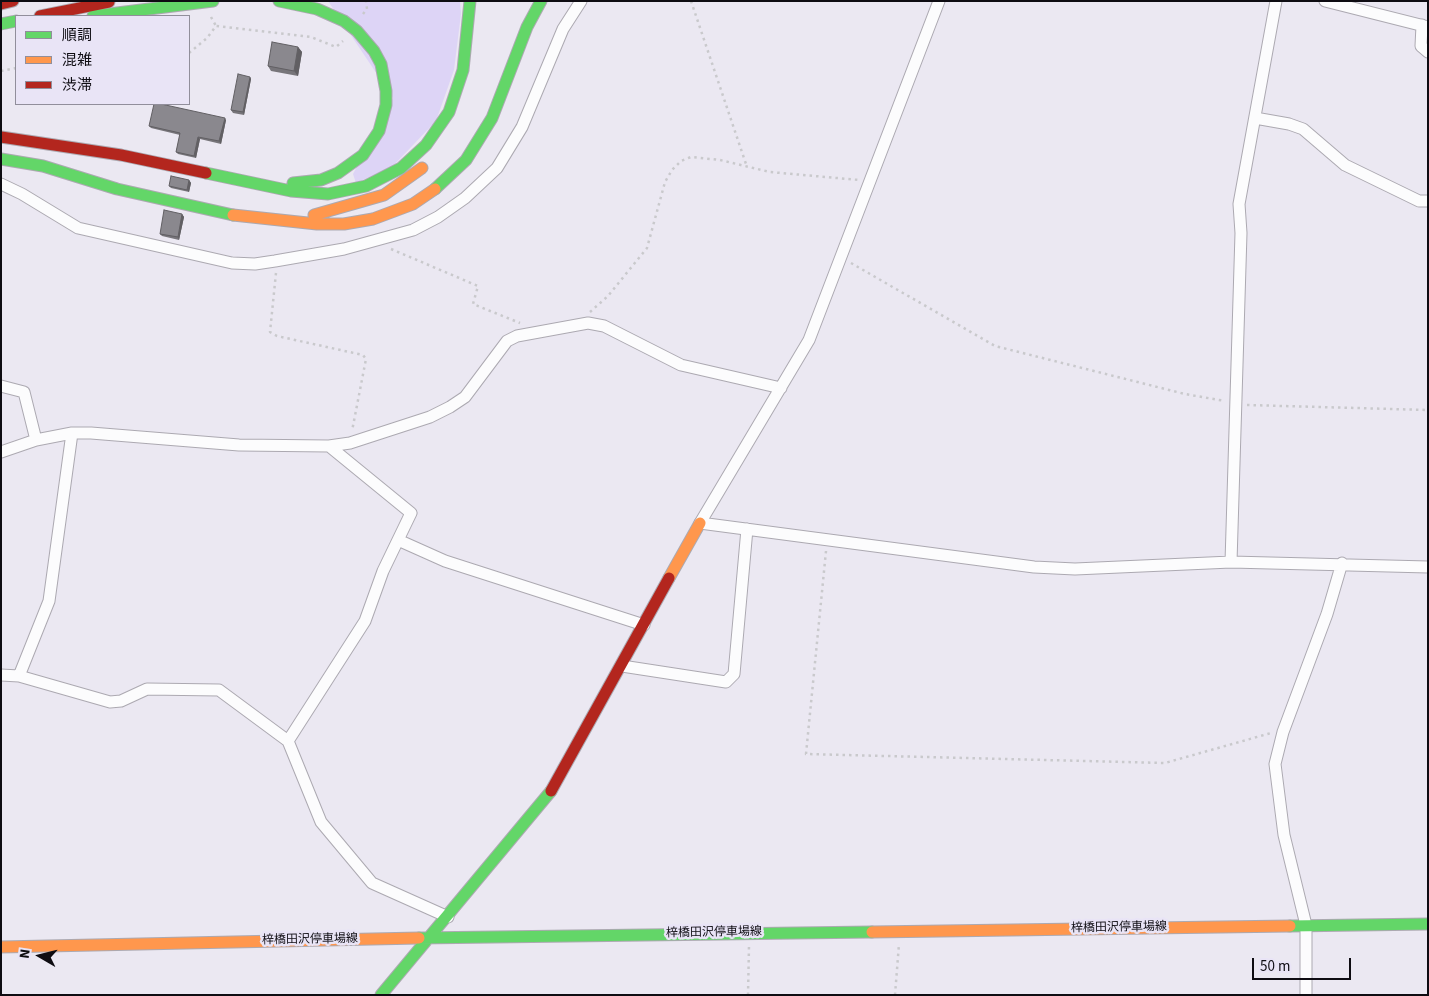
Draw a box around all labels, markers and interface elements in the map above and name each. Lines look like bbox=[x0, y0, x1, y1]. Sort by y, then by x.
legend bbox=[15, 15, 190, 105]
text: 順調 bbox=[62, 25, 92, 46]
text: 混雑 bbox=[62, 50, 92, 71]
text: 渋滞 bbox=[62, 75, 92, 96]
street label: 梓橋田沢停車場線 bbox=[1071, 920, 1167, 936]
street label: 梓橋田沢停車場線 bbox=[666, 925, 762, 941]
north arrow bbox=[15, 931, 65, 981]
street label: 梓橋田沢停車場線 bbox=[262, 932, 358, 948]
text: N bbox=[15, 948, 36, 960]
scale bar bbox=[1254, 948, 1353, 980]
text: 50 m bbox=[1260, 956, 1290, 977]

